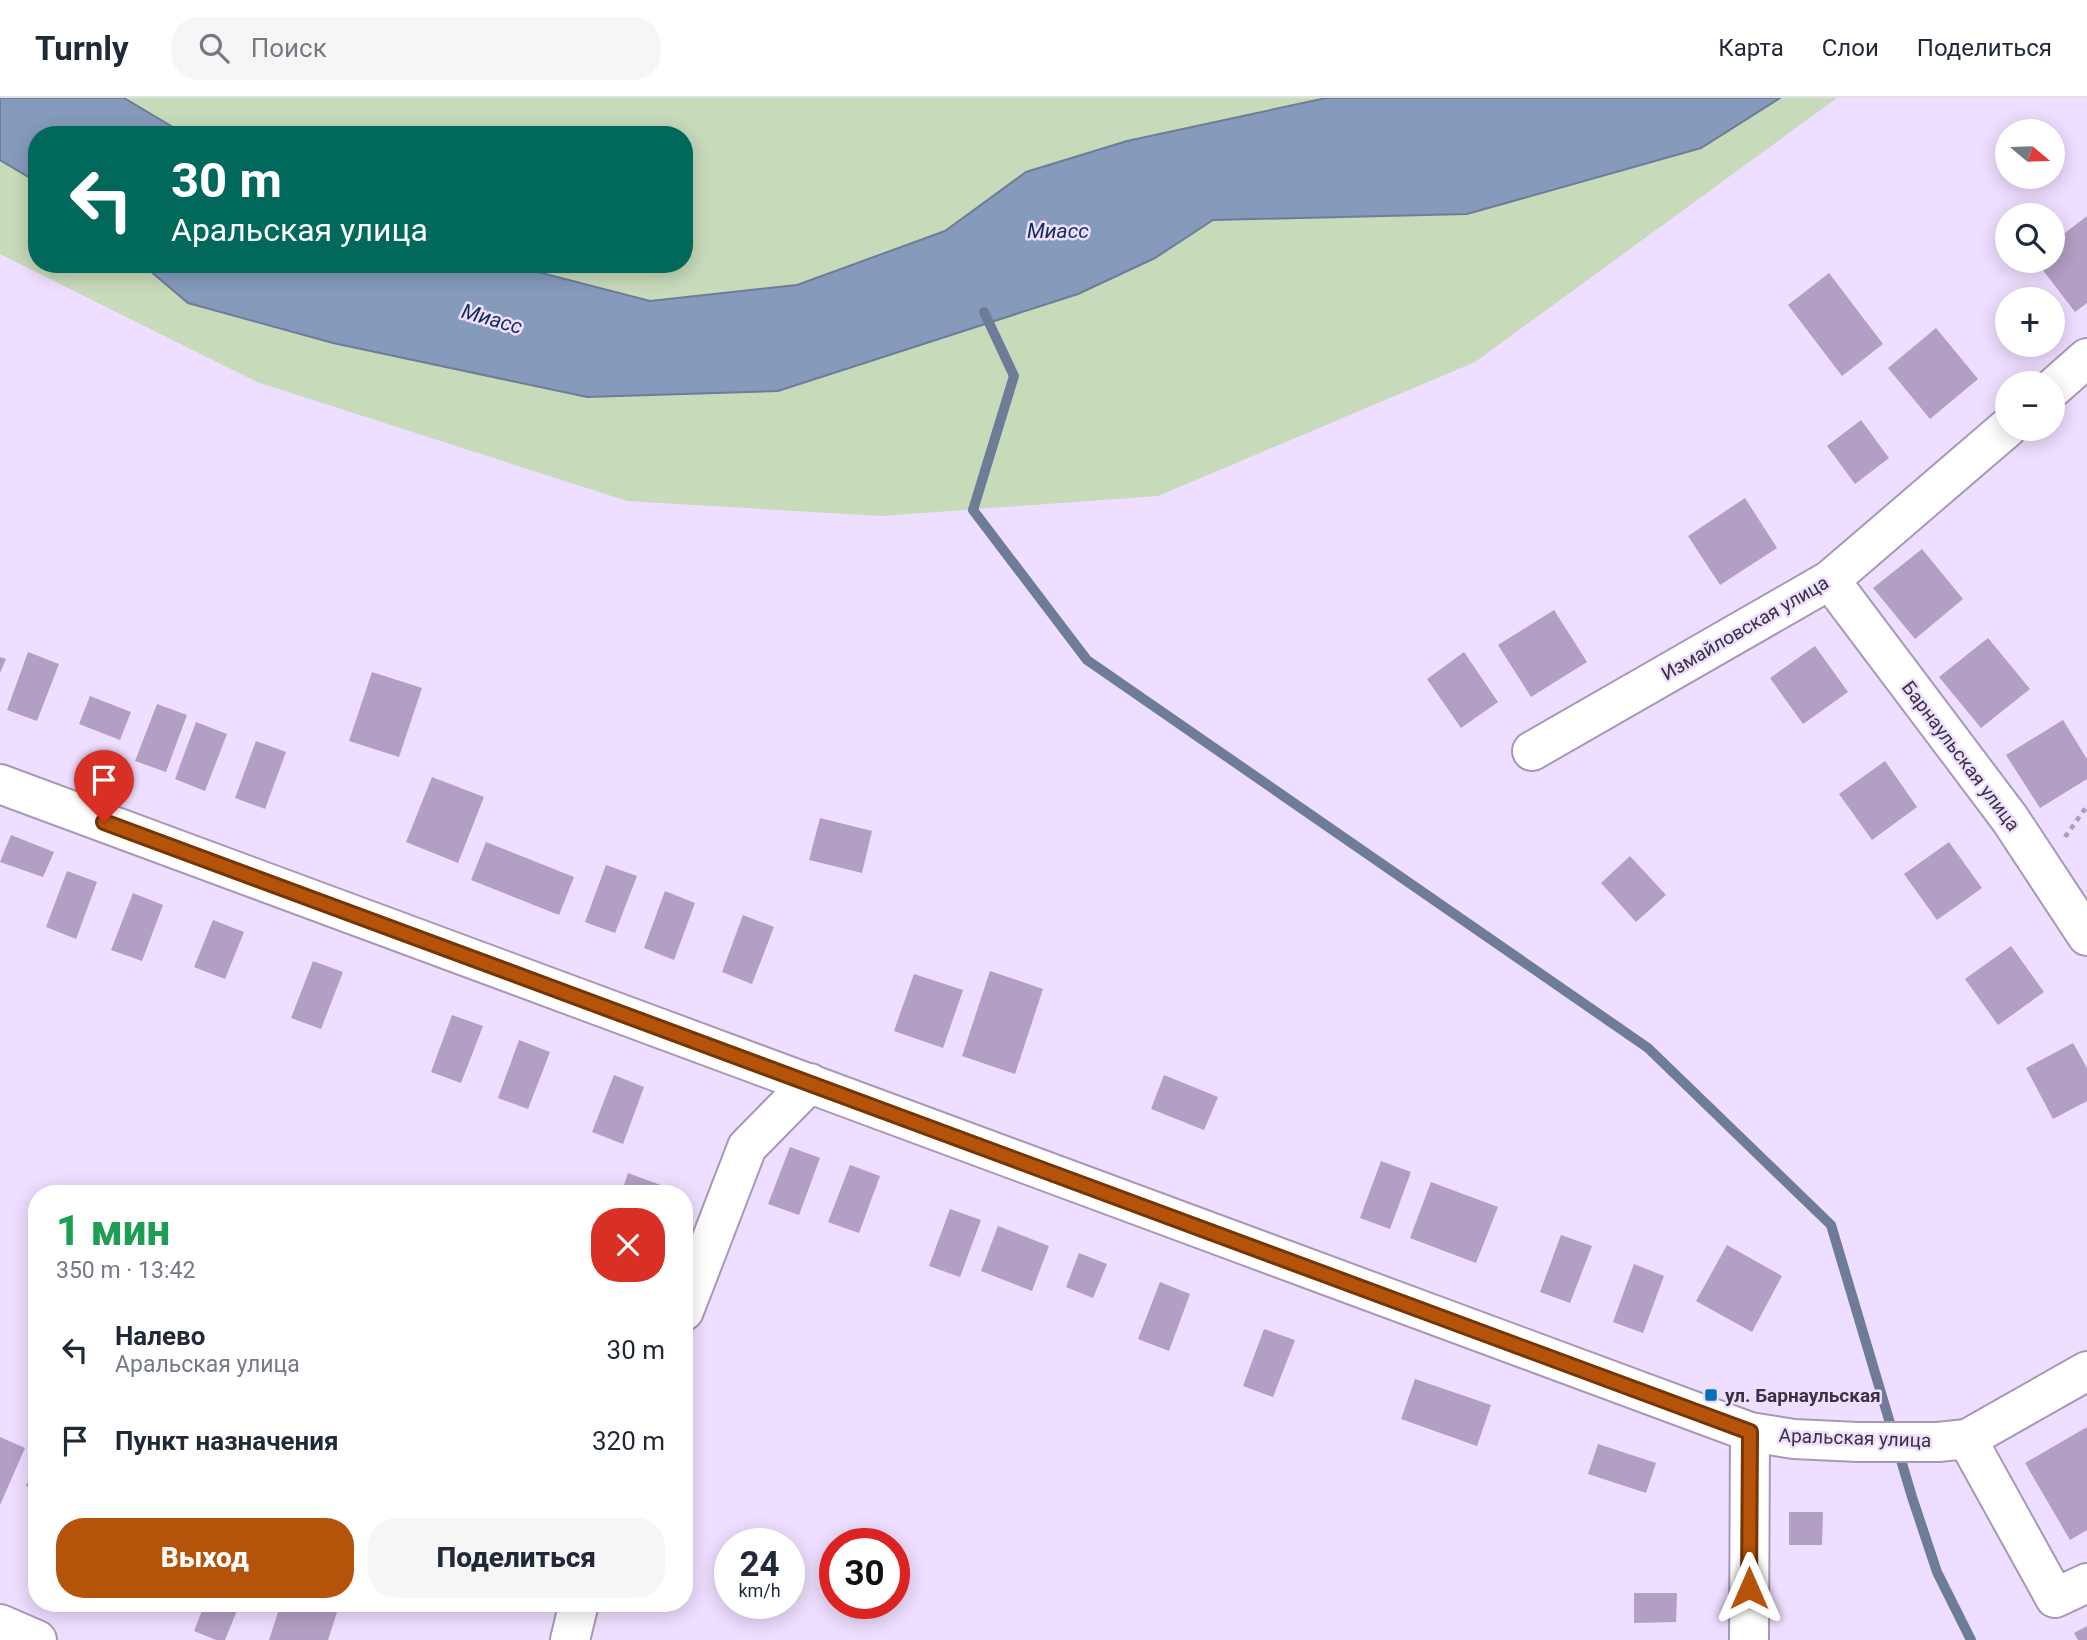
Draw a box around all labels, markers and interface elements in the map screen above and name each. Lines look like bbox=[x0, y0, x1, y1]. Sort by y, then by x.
search box bbox=[171, 17, 661, 80]
text: Turnly bbox=[35, 29, 129, 68]
icon: search bbox=[195, 29, 233, 67]
text: Поиск bbox=[251, 33, 327, 63]
text: Карта bbox=[1718, 34, 1784, 62]
text: Слои bbox=[1822, 34, 1879, 62]
text: Поделиться bbox=[1917, 34, 2052, 62]
north arrow bbox=[1995, 119, 2065, 189]
map controls bbox=[1995, 119, 2065, 441]
text: 30 m bbox=[171, 152, 282, 209]
icon: left bbox=[56, 154, 147, 245]
button: search bbox=[1995, 203, 2065, 273]
text: Аральская улица bbox=[171, 211, 428, 249]
water label: Миасс bbox=[1027, 219, 1089, 243]
button: + bbox=[1995, 287, 2065, 357]
water label: Миасс bbox=[459, 299, 525, 339]
button: − bbox=[1995, 371, 2065, 441]
street label: Измайловская улица bbox=[1657, 571, 1833, 685]
street label: Барнаульская улица bbox=[1897, 676, 2025, 836]
pin bbox=[74, 750, 134, 822]
icon: arrive bbox=[85, 761, 123, 799]
text: 1 мин bbox=[56, 1206, 170, 1255]
button: close bbox=[591, 1208, 665, 1282]
text: 350 m · 13:42 bbox=[56, 1257, 195, 1284]
text: Налево bbox=[115, 1321, 205, 1351]
icon: left bbox=[56, 1331, 94, 1369]
text: 30 m bbox=[607, 1335, 665, 1365]
text: Аральская улица bbox=[115, 1351, 300, 1378]
place label: ул. Барнаульская bbox=[1725, 1384, 1881, 1407]
marker: ул. Барнаульская bbox=[1703, 1387, 1719, 1403]
icon: arrive bbox=[56, 1422, 94, 1460]
street label: Аральская улица bbox=[1778, 1424, 1932, 1452]
text: Пункт назначения bbox=[115, 1426, 339, 1456]
text: 320 m bbox=[592, 1426, 665, 1456]
button: Выход bbox=[56, 1518, 354, 1598]
button: Поделиться bbox=[368, 1518, 665, 1598]
speed limit sign: 30 bbox=[819, 1528, 910, 1619]
text: 24 bbox=[739, 1544, 780, 1585]
position arrow bbox=[1712, 1551, 1786, 1625]
text: km/h bbox=[738, 1580, 781, 1601]

